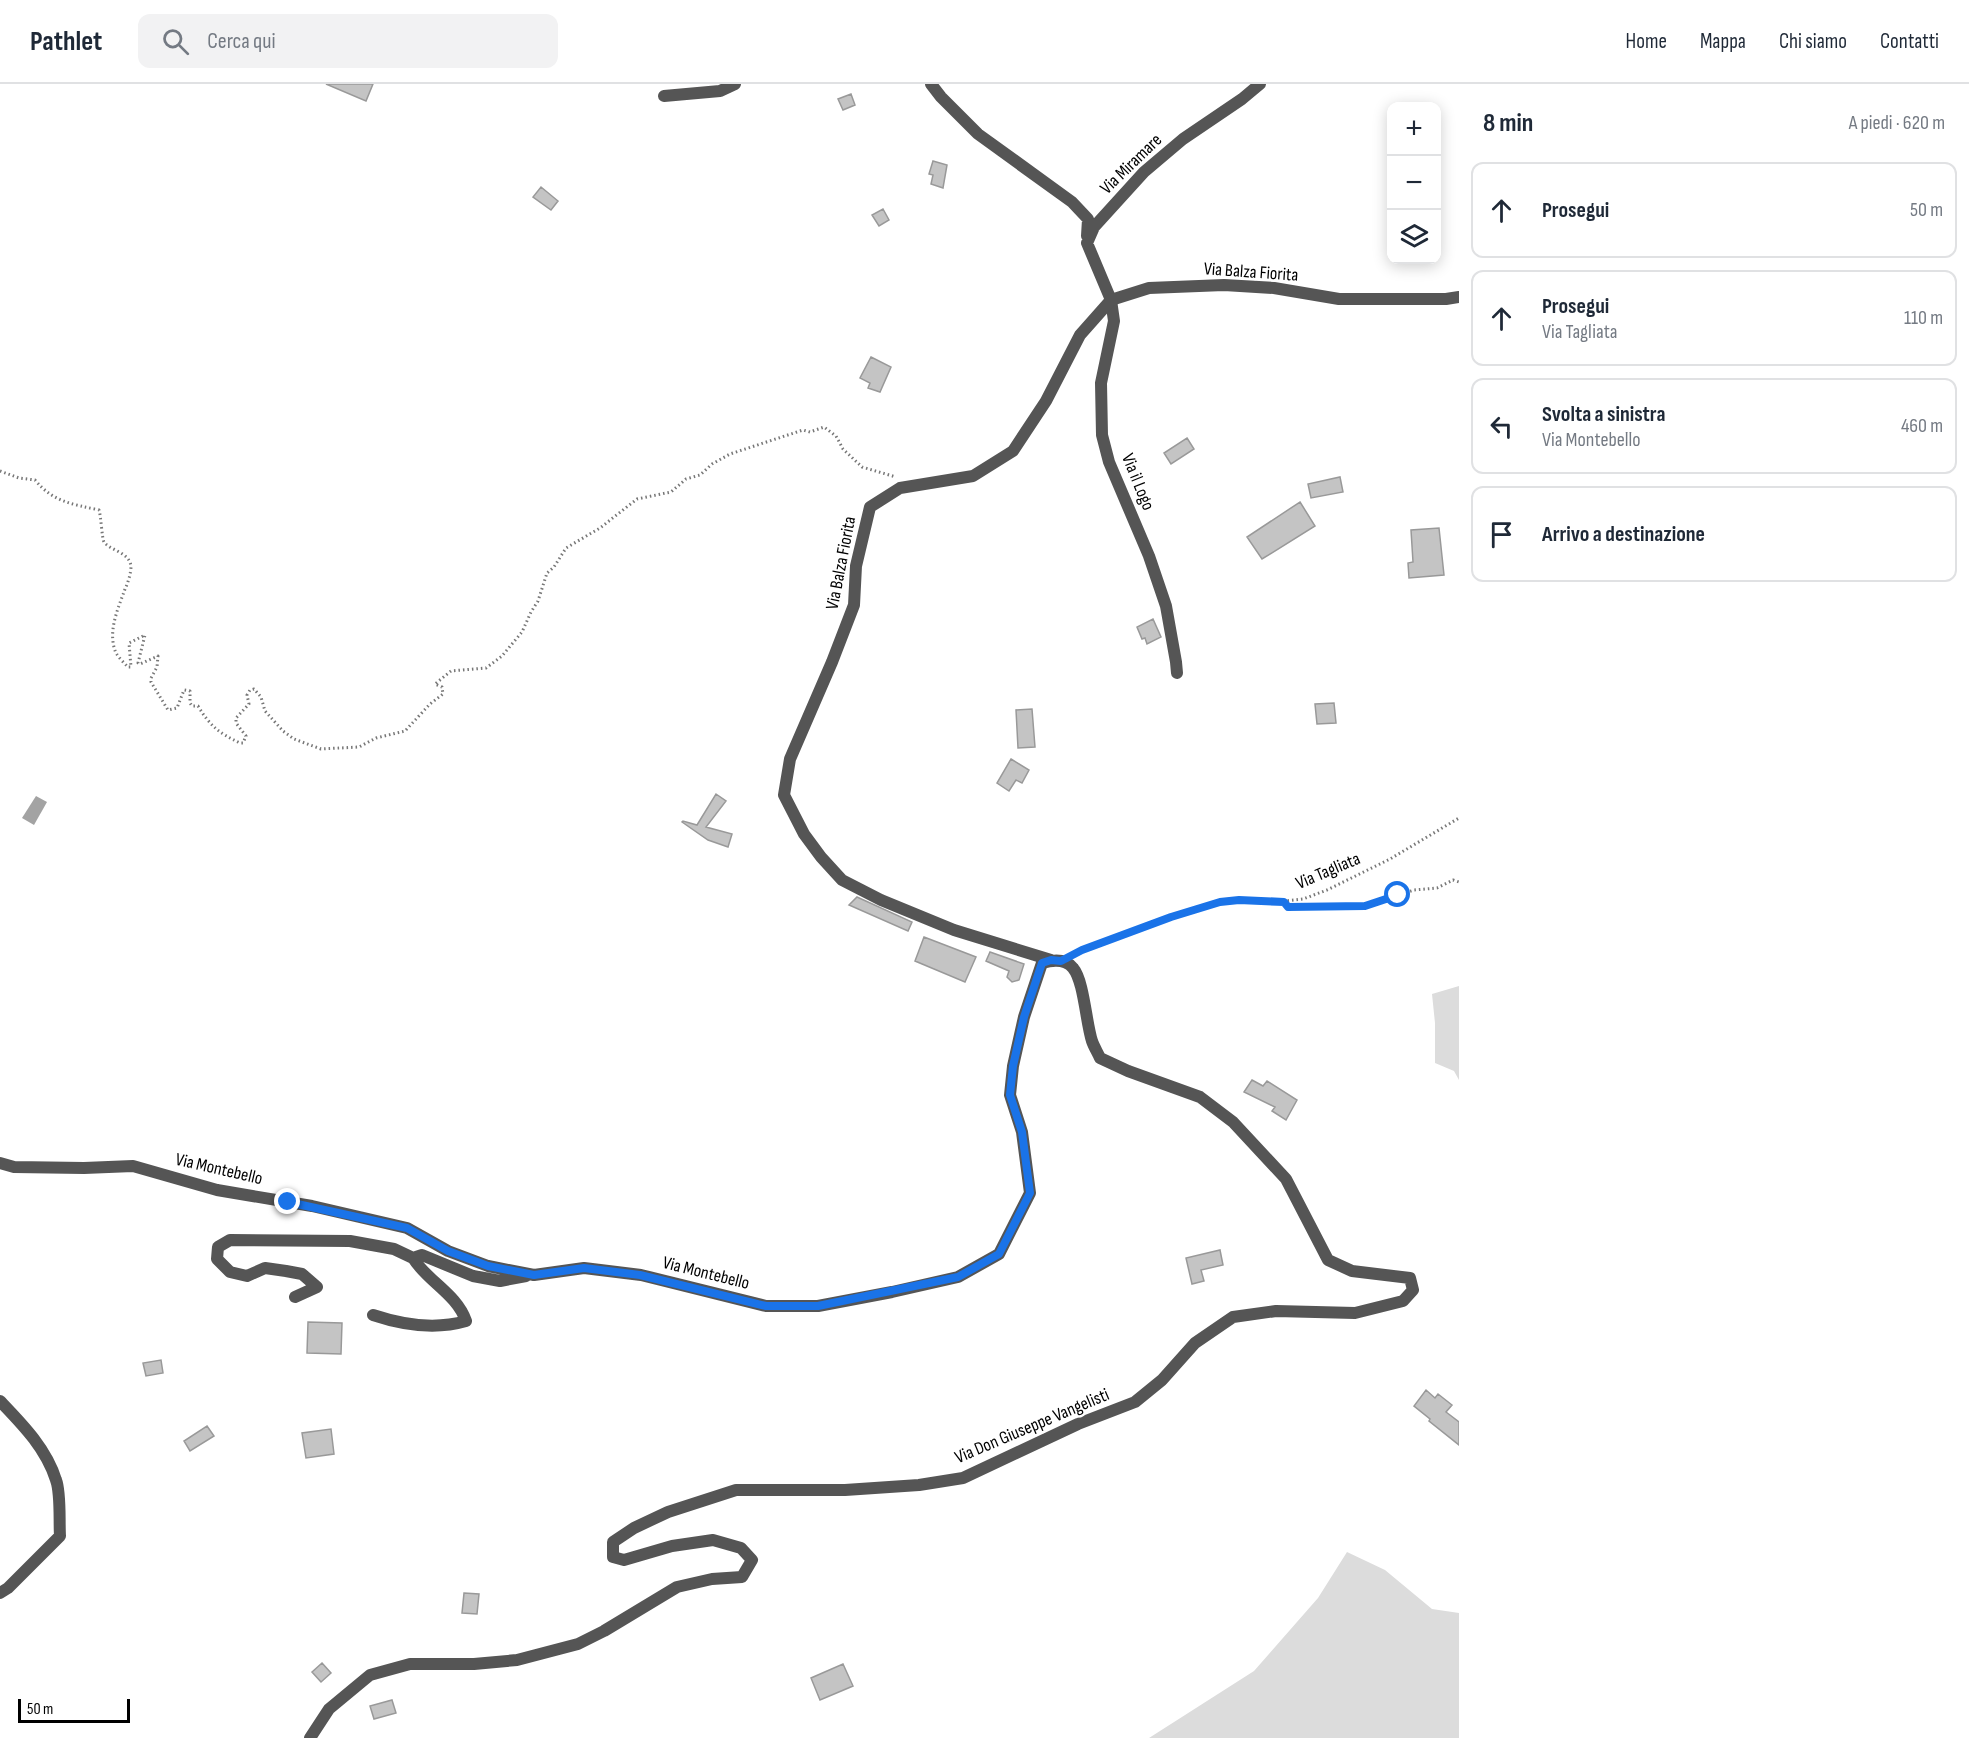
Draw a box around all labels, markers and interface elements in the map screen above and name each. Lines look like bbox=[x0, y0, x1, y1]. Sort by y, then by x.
search box bbox=[138, 14, 558, 68]
text: Pathlet bbox=[30, 25, 102, 58]
icon: search bbox=[159, 25, 192, 58]
text: Cerca qui bbox=[207, 28, 276, 55]
text: Home bbox=[1626, 29, 1667, 54]
text: Mappa bbox=[1700, 29, 1746, 54]
text: Chi siamo bbox=[1779, 29, 1847, 54]
text: Contatti bbox=[1880, 29, 1939, 54]
map controls bbox=[1387, 102, 1441, 264]
button: + bbox=[1387, 102, 1441, 156]
text: 8 min bbox=[1483, 108, 1533, 139]
text: A piedi · 620 m bbox=[1849, 111, 1945, 135]
street label: Via Miramare bbox=[1096, 129, 1166, 199]
button: − bbox=[1387, 156, 1441, 210]
icon: ahead bbox=[1485, 194, 1518, 227]
text: Prosegui bbox=[1542, 197, 1609, 224]
text: 50 m bbox=[1910, 198, 1943, 222]
button: layers bbox=[1387, 210, 1441, 264]
street label: Via Balza Fiorita bbox=[1203, 258, 1299, 286]
text: Prosegui bbox=[1542, 293, 1609, 320]
icon: ahead bbox=[1485, 302, 1518, 335]
text: 110 m bbox=[1904, 306, 1943, 330]
text: Via Tagliata bbox=[1542, 320, 1617, 344]
text: Svolta a sinistra bbox=[1542, 401, 1665, 428]
icon: left bbox=[1485, 410, 1518, 443]
text: 460 m bbox=[1901, 414, 1943, 438]
text: Via Montebello bbox=[1542, 428, 1641, 452]
street label: Via il Logo bbox=[1117, 451, 1159, 513]
street label: Via Balza Fiorita bbox=[822, 515, 860, 611]
icon: arrive bbox=[1485, 518, 1518, 551]
text: Arrivo a destinazione bbox=[1542, 521, 1705, 548]
street label: Via Tagliata bbox=[1293, 848, 1363, 894]
route start bbox=[1384, 881, 1410, 907]
street label: Via Montebello bbox=[173, 1149, 265, 1189]
route end bbox=[274, 1188, 300, 1214]
street label: Via Montebello bbox=[660, 1252, 752, 1294]
street label: Via Don Giuseppe Vangelisti bbox=[952, 1384, 1112, 1468]
scale bar bbox=[18, 1696, 130, 1724]
text: 50 m bbox=[27, 1700, 53, 1719]

